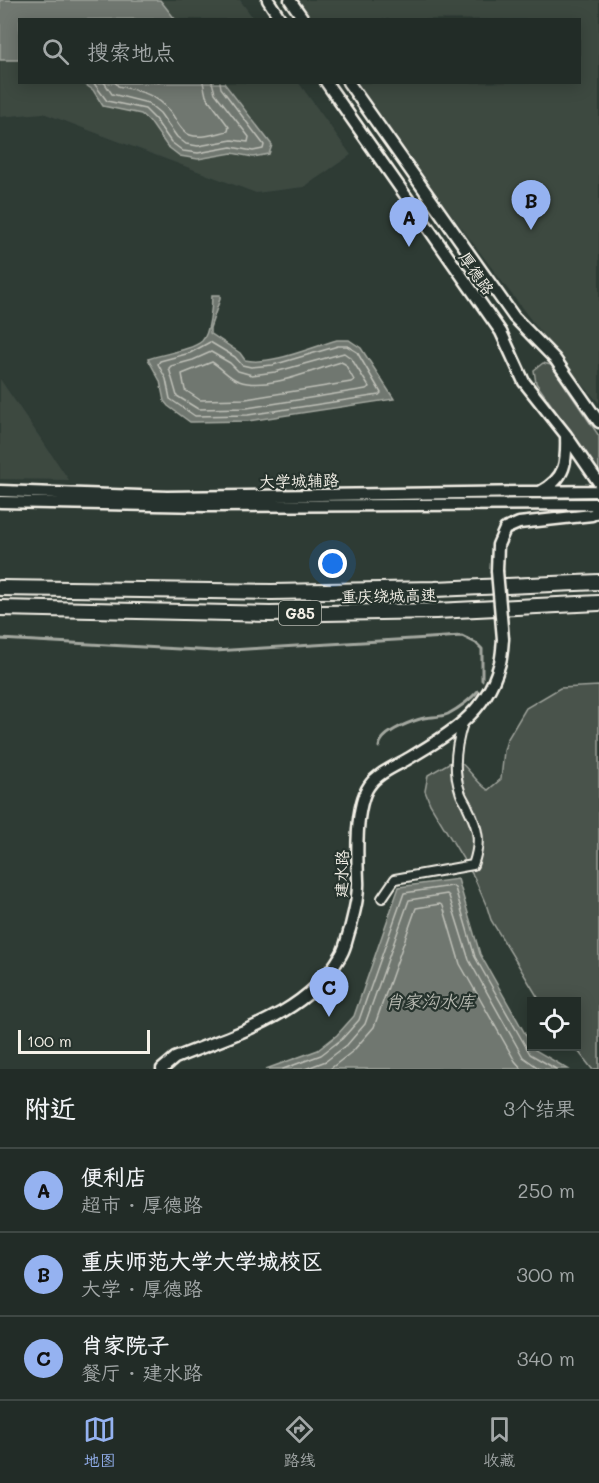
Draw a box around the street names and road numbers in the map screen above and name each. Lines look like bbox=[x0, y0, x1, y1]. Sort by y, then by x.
street label: 厚德路 bbox=[455, 247, 499, 299]
street label: 大学城辅路 bbox=[259, 469, 339, 491]
street label: 重庆绕城高速 bbox=[341, 584, 437, 606]
road number: G85 bbox=[279, 601, 321, 625]
street label: 建水路 bbox=[330, 850, 352, 898]

